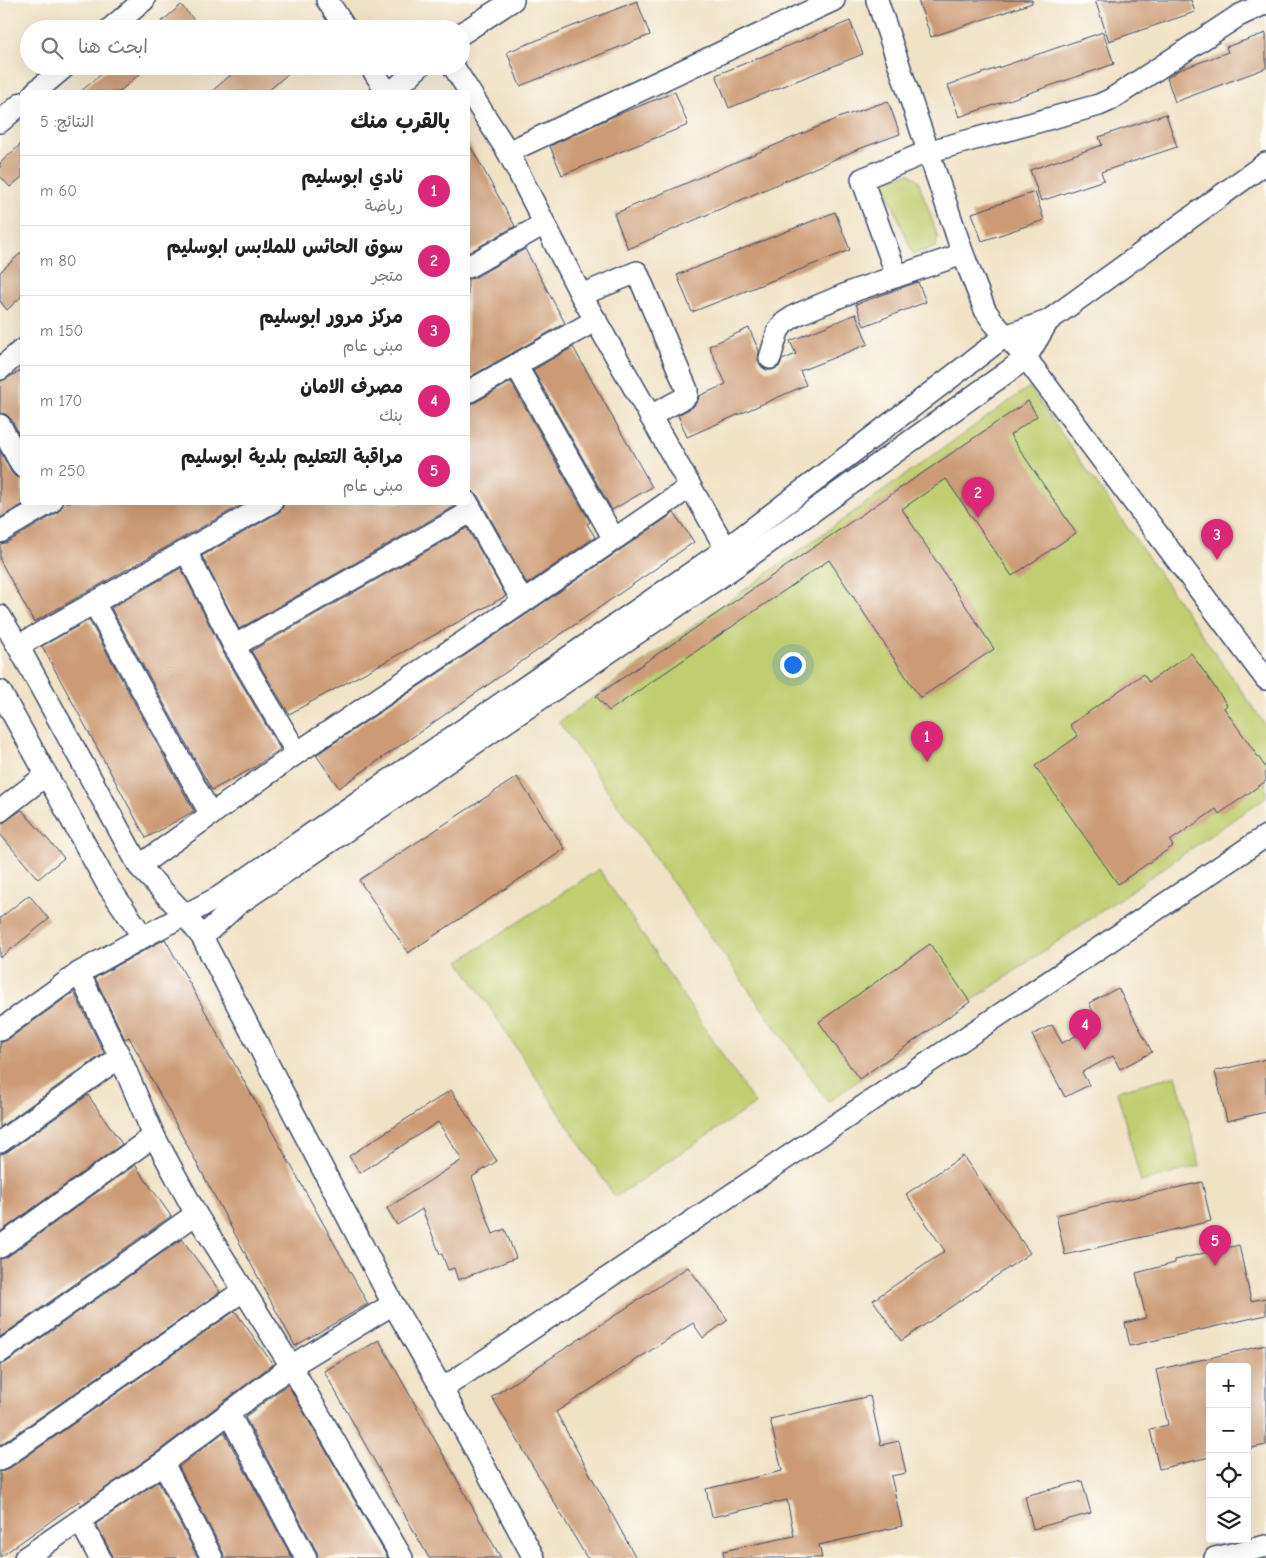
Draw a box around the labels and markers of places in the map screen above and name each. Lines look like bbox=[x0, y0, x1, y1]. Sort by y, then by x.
pin: 2 bbox=[962, 477, 994, 518]
pin: 3 bbox=[1201, 519, 1233, 560]
pin: 1 bbox=[911, 721, 943, 762]
pin: 4 bbox=[1069, 1009, 1101, 1050]
pin: 5 bbox=[1199, 1225, 1231, 1266]

